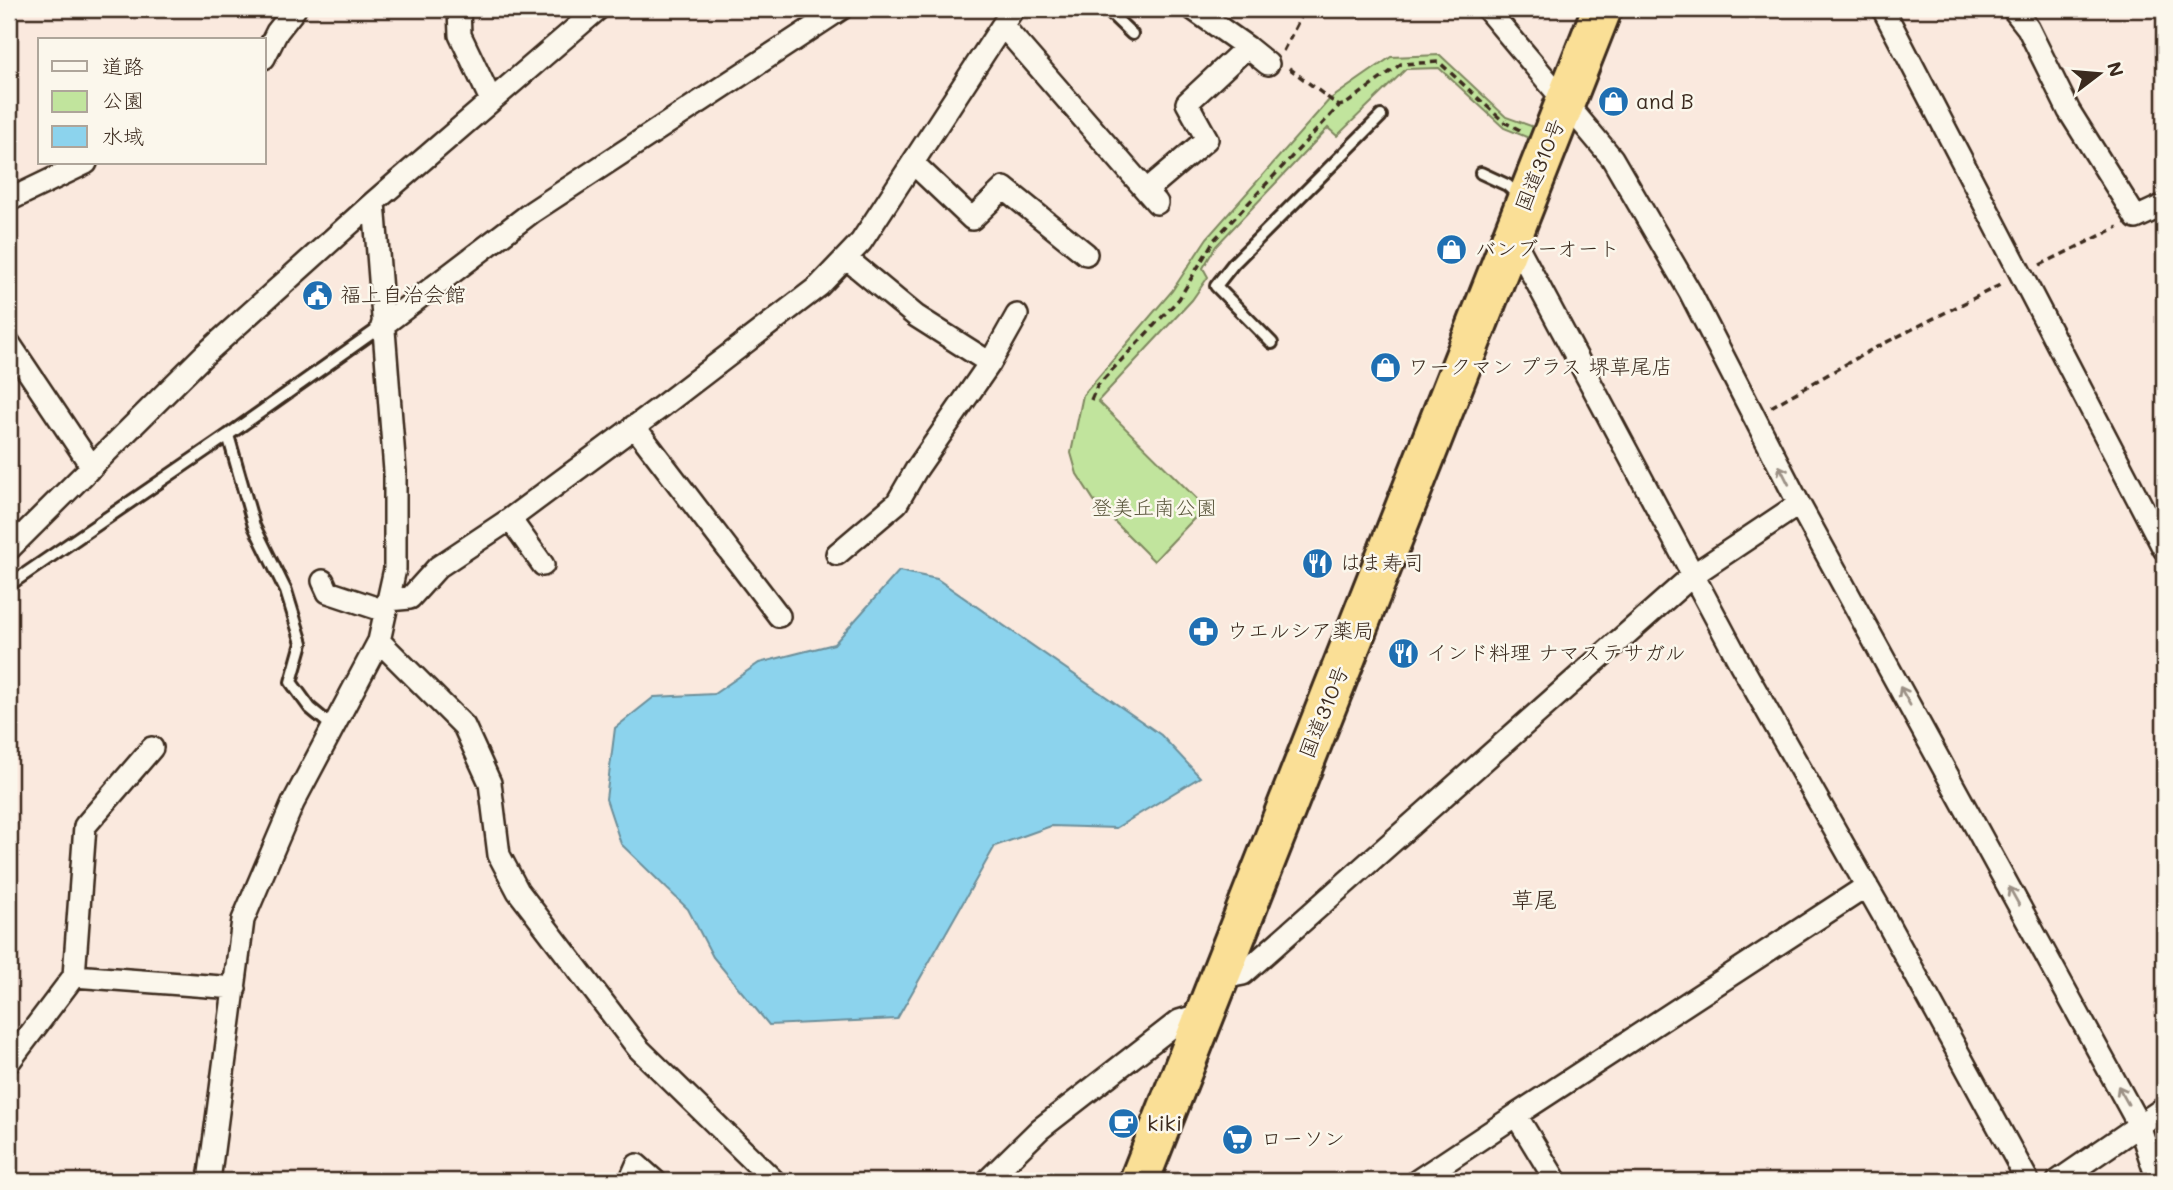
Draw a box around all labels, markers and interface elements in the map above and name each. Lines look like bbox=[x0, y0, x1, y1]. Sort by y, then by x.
legend bbox=[38, 38, 266, 164]
north arrow bbox=[2064, 38, 2134, 108]
text: 道路 bbox=[102, 52, 144, 79]
text: N bbox=[2102, 59, 2130, 80]
shop icon: and B bbox=[1596, 85, 1630, 119]
text: 公園 bbox=[102, 86, 144, 113]
place label: and B bbox=[1636, 87, 1694, 114]
street label: 国道310号 bbox=[1508, 114, 1569, 215]
text: 水域 bbox=[102, 122, 144, 149]
shop icon: バンブーオート bbox=[1435, 232, 1469, 266]
place label: バンブーオート bbox=[1475, 234, 1620, 261]
public building icon: 福上自治会館 bbox=[300, 278, 334, 312]
place label: 福上自治会館 bbox=[340, 280, 466, 307]
shop icon: ワークマン プラス 堺草尾店 bbox=[1368, 350, 1402, 384]
place label: ワークマン プラス 堺草尾店 bbox=[1408, 352, 1673, 379]
one-way arrow bbox=[1777, 465, 1790, 486]
park label: 登美丘南公園 bbox=[1091, 493, 1217, 520]
restaurant icon: はま寿司 bbox=[1300, 546, 1334, 580]
place label: はま寿司 bbox=[1340, 548, 1424, 575]
pharmacy icon: ウエルシア薬局 bbox=[1187, 614, 1221, 648]
place label: ウエルシア薬局 bbox=[1227, 616, 1374, 643]
restaurant icon: インド料理 ナマステサガル bbox=[1386, 636, 1420, 670]
place label: インド料理 ナマステサガル bbox=[1426, 638, 1686, 665]
street label: 国道310号 bbox=[1292, 661, 1353, 762]
one-way arrow bbox=[1898, 687, 1912, 707]
district label: 草尾 bbox=[1511, 884, 1557, 914]
one-way arrow bbox=[2007, 886, 2020, 907]
one-way arrow bbox=[2116, 1086, 2130, 1106]
cafe icon: kiki bbox=[1107, 1107, 1141, 1141]
place label: kiki bbox=[1147, 1109, 1182, 1136]
supermarket icon: ローソン bbox=[1221, 1122, 1255, 1156]
place label: ローソン bbox=[1261, 1124, 1345, 1151]

